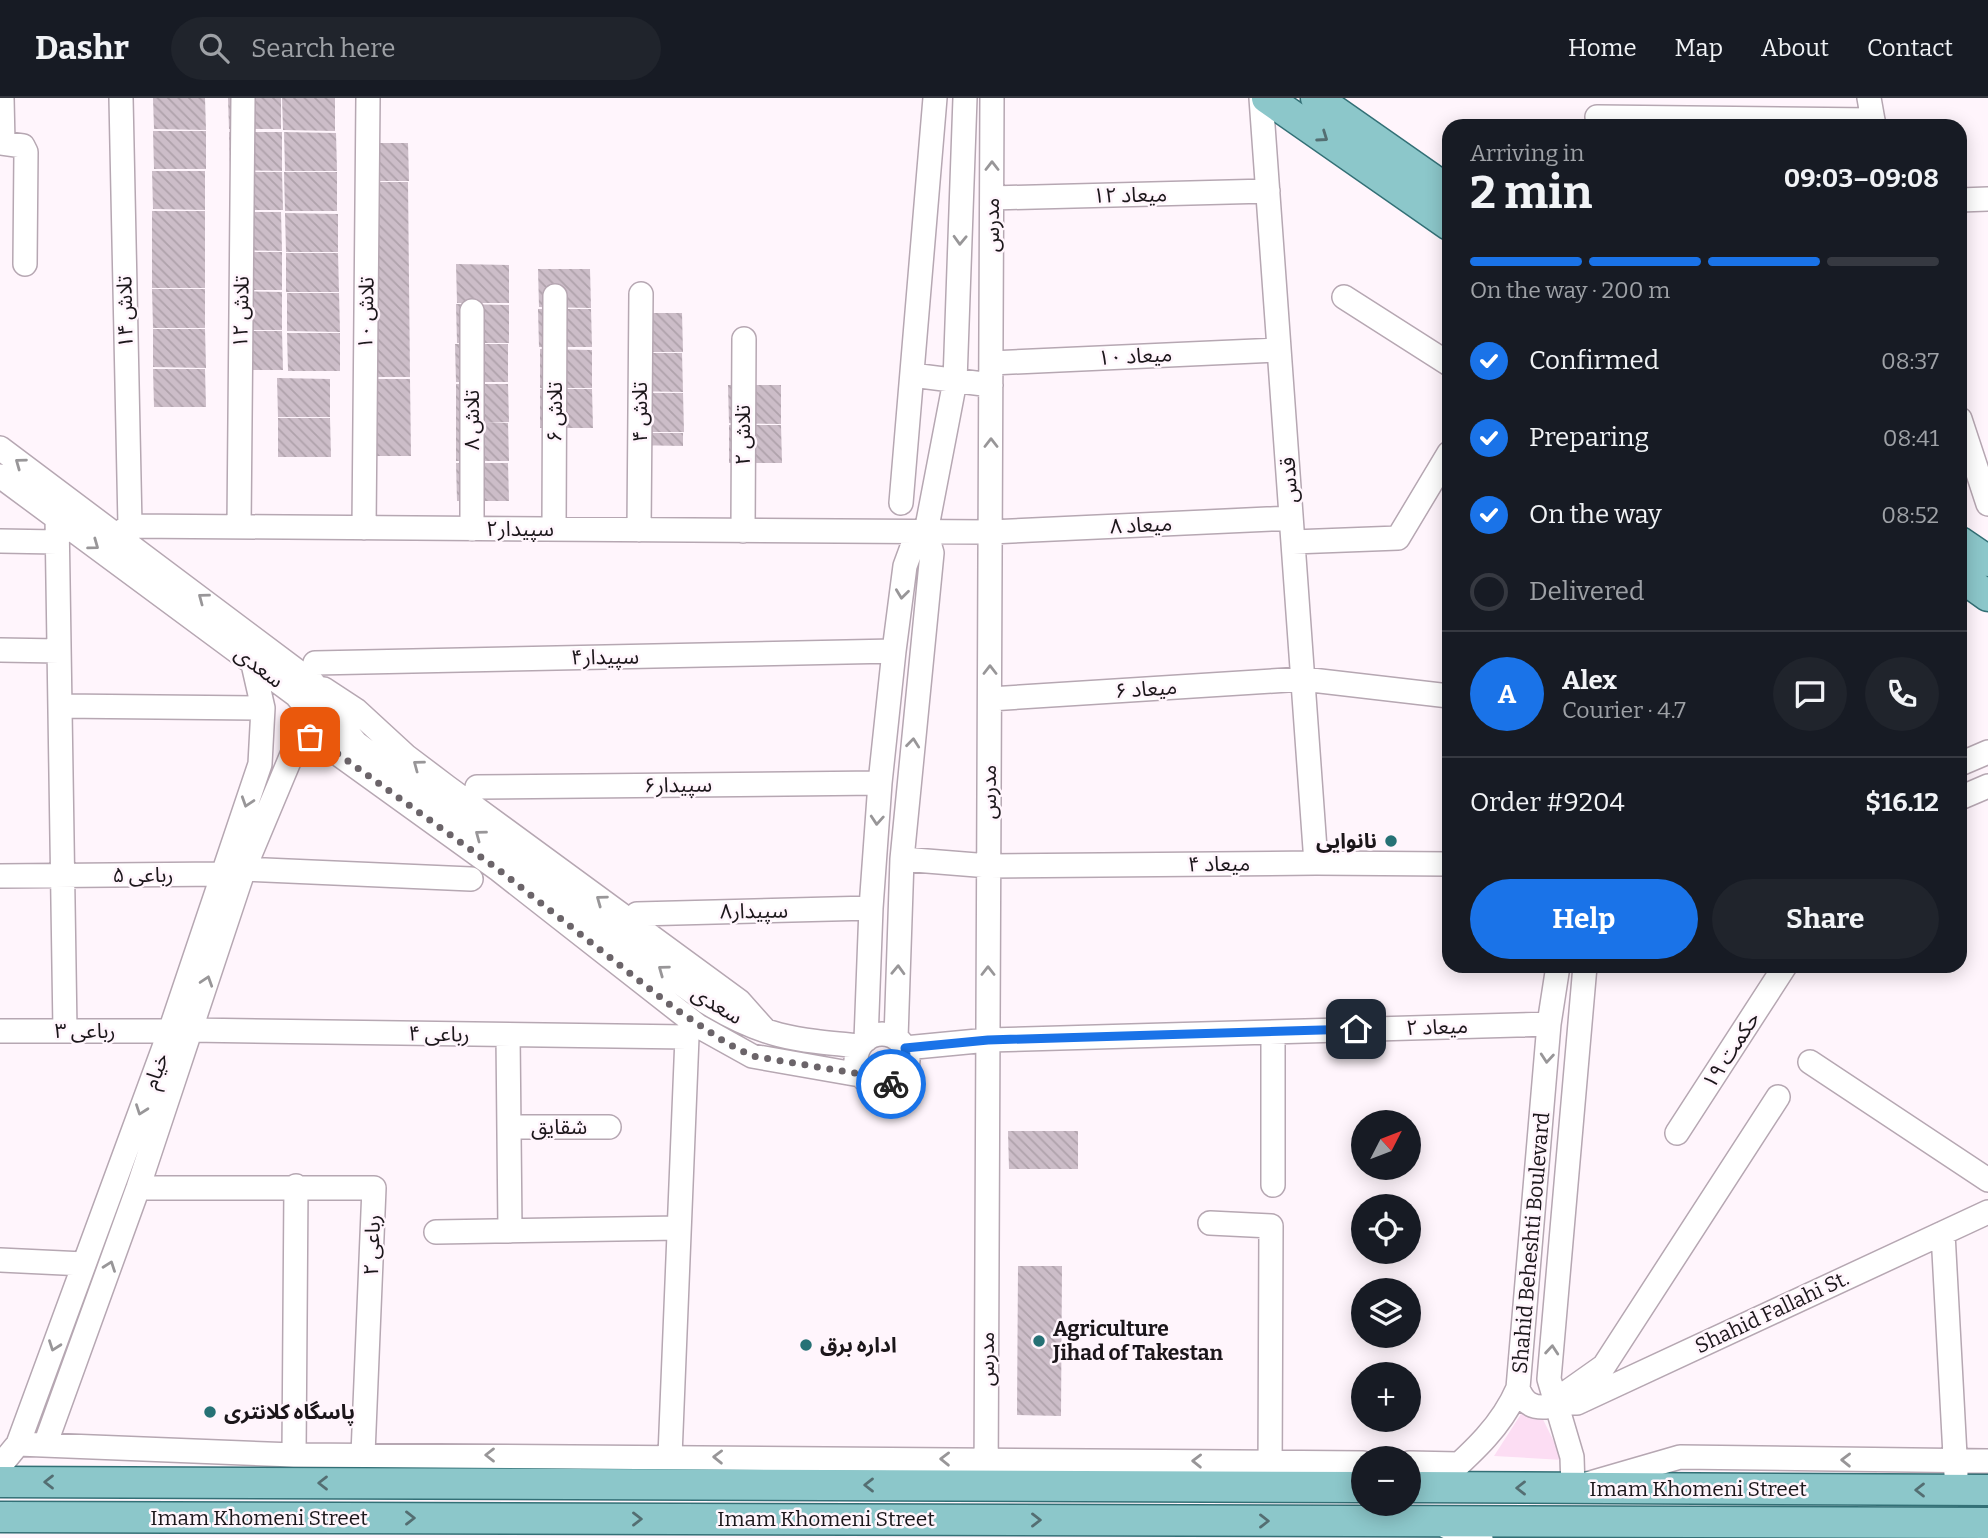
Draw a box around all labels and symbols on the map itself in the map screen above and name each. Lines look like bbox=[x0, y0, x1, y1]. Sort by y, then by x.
one-way arrow bbox=[1315, 129, 1328, 141]
one-way arrow bbox=[984, 161, 1000, 171]
street label: میعاد ۱۲ bbox=[1093, 181, 1167, 209]
street label: مدرس bbox=[979, 198, 1005, 252]
one-way arrow bbox=[953, 234, 968, 245]
street label: تلاش ۱۴ bbox=[111, 276, 139, 348]
street label: تلاش ۱۲ bbox=[227, 276, 255, 348]
street label: تلاش ۱۰ bbox=[352, 277, 380, 349]
street label: میعاد ۱۰ bbox=[1097, 341, 1173, 371]
street label: تلاش ۶ bbox=[542, 382, 568, 442]
street label: تلاش ۴ bbox=[627, 382, 653, 442]
street label: تلاش ۸ bbox=[459, 390, 485, 450]
street label: تلاش ۲ bbox=[730, 405, 756, 465]
one-way arrow bbox=[983, 437, 999, 448]
street label: قدس bbox=[1274, 456, 1304, 504]
one-way arrow bbox=[15, 458, 28, 471]
street label: میعاد ۸ bbox=[1109, 510, 1173, 540]
street label: سپیدار۲ bbox=[486, 516, 554, 542]
one-way arrow bbox=[87, 537, 99, 549]
one-way arrow bbox=[894, 588, 909, 600]
one-way arrow bbox=[198, 594, 210, 607]
street label: سعدی bbox=[229, 640, 289, 694]
street label: سپیدار۴ bbox=[571, 643, 639, 671]
one-way arrow bbox=[982, 665, 998, 675]
street label: میعاد ۶ bbox=[1114, 674, 1178, 704]
pin bbox=[280, 707, 340, 767]
one-way arrow bbox=[905, 737, 920, 748]
one-way arrow bbox=[413, 760, 425, 773]
street label: مدرس bbox=[976, 765, 1002, 819]
street label: سپیدار۶ bbox=[644, 771, 712, 799]
one-way arrow bbox=[241, 796, 255, 808]
one-way arrow bbox=[870, 815, 885, 826]
place label: نانوایی bbox=[1316, 828, 1377, 854]
one-way arrow bbox=[475, 831, 488, 843]
marker: نانوایی bbox=[1383, 833, 1399, 849]
street label: میعاد ۴ bbox=[1188, 850, 1250, 878]
street label: رباعی ۵ bbox=[112, 862, 174, 888]
one-way arrow bbox=[596, 895, 609, 908]
street label: سپیدار۸ bbox=[720, 897, 788, 925]
one-way arrow bbox=[891, 964, 906, 975]
one-way arrow bbox=[658, 966, 671, 978]
one-way arrow bbox=[980, 966, 996, 976]
one-way arrow bbox=[199, 975, 213, 988]
street label: سعدی bbox=[687, 980, 747, 1030]
pin bbox=[1326, 999, 1386, 1059]
street label: حکمت ۱۹ bbox=[1697, 1007, 1765, 1093]
street label: میعاد ۲ bbox=[1405, 1013, 1469, 1041]
street label: رباعی ۳ bbox=[54, 1018, 116, 1044]
street label: رباعی ۴ bbox=[408, 1020, 470, 1048]
street label: خیام bbox=[138, 1049, 177, 1094]
courier bbox=[856, 1049, 926, 1119]
one-way arrow bbox=[1540, 1053, 1555, 1064]
one-way arrow bbox=[136, 1103, 150, 1115]
north arrow bbox=[1351, 1110, 1421, 1180]
street label: Shahid Beheshti Boulevard bbox=[1507, 1111, 1555, 1375]
street label: شقایق bbox=[531, 1114, 587, 1140]
street label: رباعی ۲ bbox=[358, 1214, 386, 1276]
one-way arrow bbox=[102, 1260, 116, 1273]
street label: Shahid Fallahi St. bbox=[1691, 1265, 1853, 1359]
place label: Agriculture Jihad of Takestan bbox=[1052, 1316, 1224, 1366]
place label: اداره برق bbox=[820, 1332, 897, 1358]
street label: مدرس bbox=[974, 1332, 1000, 1386]
marker: Agriculture Jihad of Takestan bbox=[1031, 1333, 1047, 1349]
marker: اداره برق bbox=[798, 1337, 814, 1353]
one-way arrow bbox=[48, 1340, 62, 1352]
one-way arrow bbox=[1544, 1344, 1559, 1355]
place label: پاسگاه کلانتری bbox=[224, 1399, 355, 1426]
marker: پاسگاه کلانتری bbox=[202, 1404, 218, 1420]
one-way arrow bbox=[484, 1447, 495, 1463]
one-way arrow bbox=[712, 1449, 722, 1465]
one-way arrow bbox=[939, 1451, 950, 1467]
one-way arrow bbox=[1841, 1452, 1851, 1468]
one-way arrow bbox=[1191, 1453, 1202, 1469]
one-way arrow bbox=[44, 1475, 55, 1490]
one-way arrow bbox=[317, 1475, 328, 1491]
street label: Imam Khomeni Street bbox=[1589, 1476, 1807, 1502]
one-way arrow bbox=[863, 1477, 874, 1493]
one-way arrow bbox=[1515, 1480, 1526, 1496]
one-way arrow bbox=[1914, 1482, 1925, 1498]
street label: Imam Khomeni Street bbox=[150, 1505, 368, 1531]
street label: Imam Khomeni Street bbox=[717, 1506, 935, 1532]
one-way arrow bbox=[405, 1510, 416, 1526]
one-way arrow bbox=[633, 1511, 643, 1527]
one-way arrow bbox=[1032, 1512, 1042, 1528]
one-way arrow bbox=[1259, 1513, 1270, 1529]

